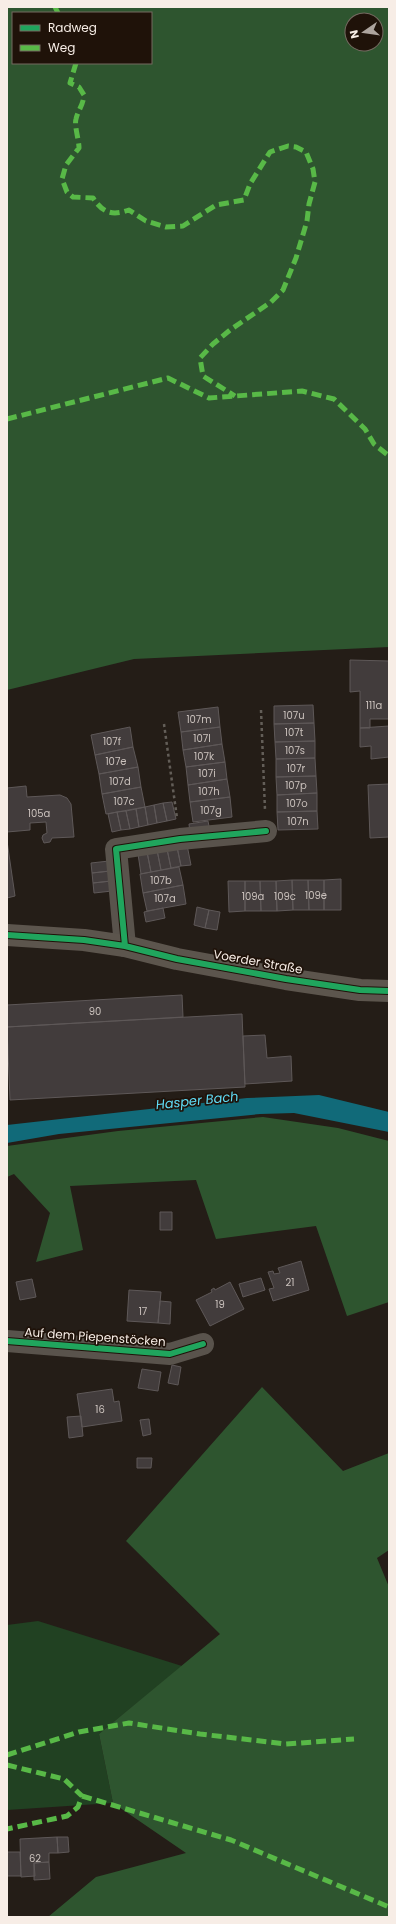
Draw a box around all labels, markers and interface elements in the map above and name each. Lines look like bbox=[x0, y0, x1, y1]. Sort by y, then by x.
legend bbox=[12, 12, 152, 64]
north arrow bbox=[344, 12, 384, 52]
text: Radweg bbox=[48, 19, 97, 36]
text: N bbox=[346, 28, 363, 40]
text: Weg bbox=[48, 39, 75, 56]
house number: 111a bbox=[366, 698, 382, 713]
house number: 107u bbox=[283, 708, 305, 723]
house number: 107m bbox=[186, 712, 212, 727]
house number: 107t bbox=[285, 725, 304, 740]
house number: 107l bbox=[193, 731, 211, 746]
house number: 107f bbox=[103, 734, 121, 749]
house number: 107s bbox=[285, 743, 305, 758]
house number: 107k bbox=[194, 749, 215, 764]
house number: 107e bbox=[105, 754, 127, 769]
house number: 107r bbox=[287, 761, 306, 776]
house number: 107i bbox=[198, 766, 216, 781]
house number: 107d bbox=[109, 774, 131, 789]
house number: 107p bbox=[285, 778, 307, 793]
house number: 107h bbox=[198, 784, 220, 799]
house number: 107c bbox=[113, 794, 135, 809]
house number: 107o bbox=[286, 796, 308, 811]
house number: 107g bbox=[200, 803, 222, 818]
house number: 105a bbox=[28, 806, 50, 821]
house number: 107n bbox=[287, 814, 309, 829]
house number: 107b bbox=[150, 873, 172, 888]
house number: 109e bbox=[305, 888, 327, 903]
house number: 109a bbox=[242, 889, 264, 904]
house number: 109c bbox=[274, 889, 296, 904]
house number: 107a bbox=[154, 891, 176, 906]
street label: Voerder Straße bbox=[212, 945, 304, 978]
house number: 90 bbox=[89, 1004, 101, 1019]
water label: Hasper Bach bbox=[155, 1087, 239, 1114]
house number: 21 bbox=[286, 1275, 294, 1290]
house number: 19 bbox=[215, 1297, 225, 1312]
house number: 17 bbox=[139, 1304, 148, 1319]
street label: Auf dem Piepenstöcken bbox=[24, 1323, 166, 1350]
house number: 16 bbox=[95, 1402, 105, 1417]
house number: 62 bbox=[29, 1851, 41, 1866]

